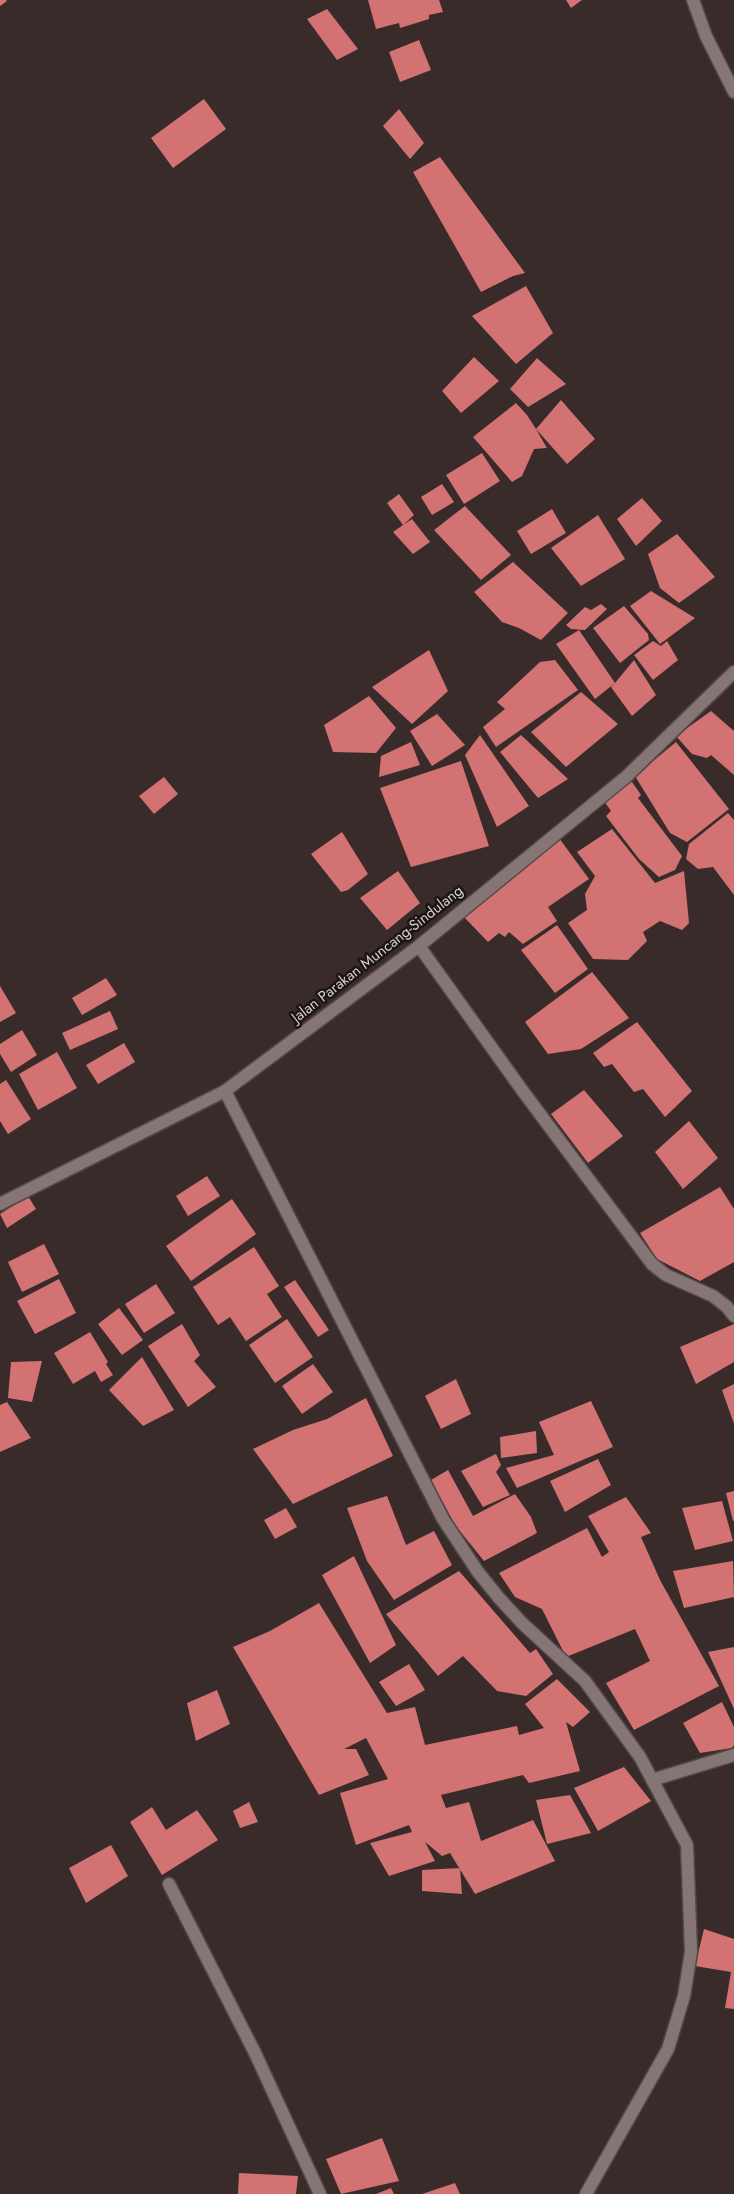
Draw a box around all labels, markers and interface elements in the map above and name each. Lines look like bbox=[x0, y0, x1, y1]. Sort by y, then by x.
street label: Jalan Parakan Muncang-Sindulang bbox=[289, 882, 467, 1028]

